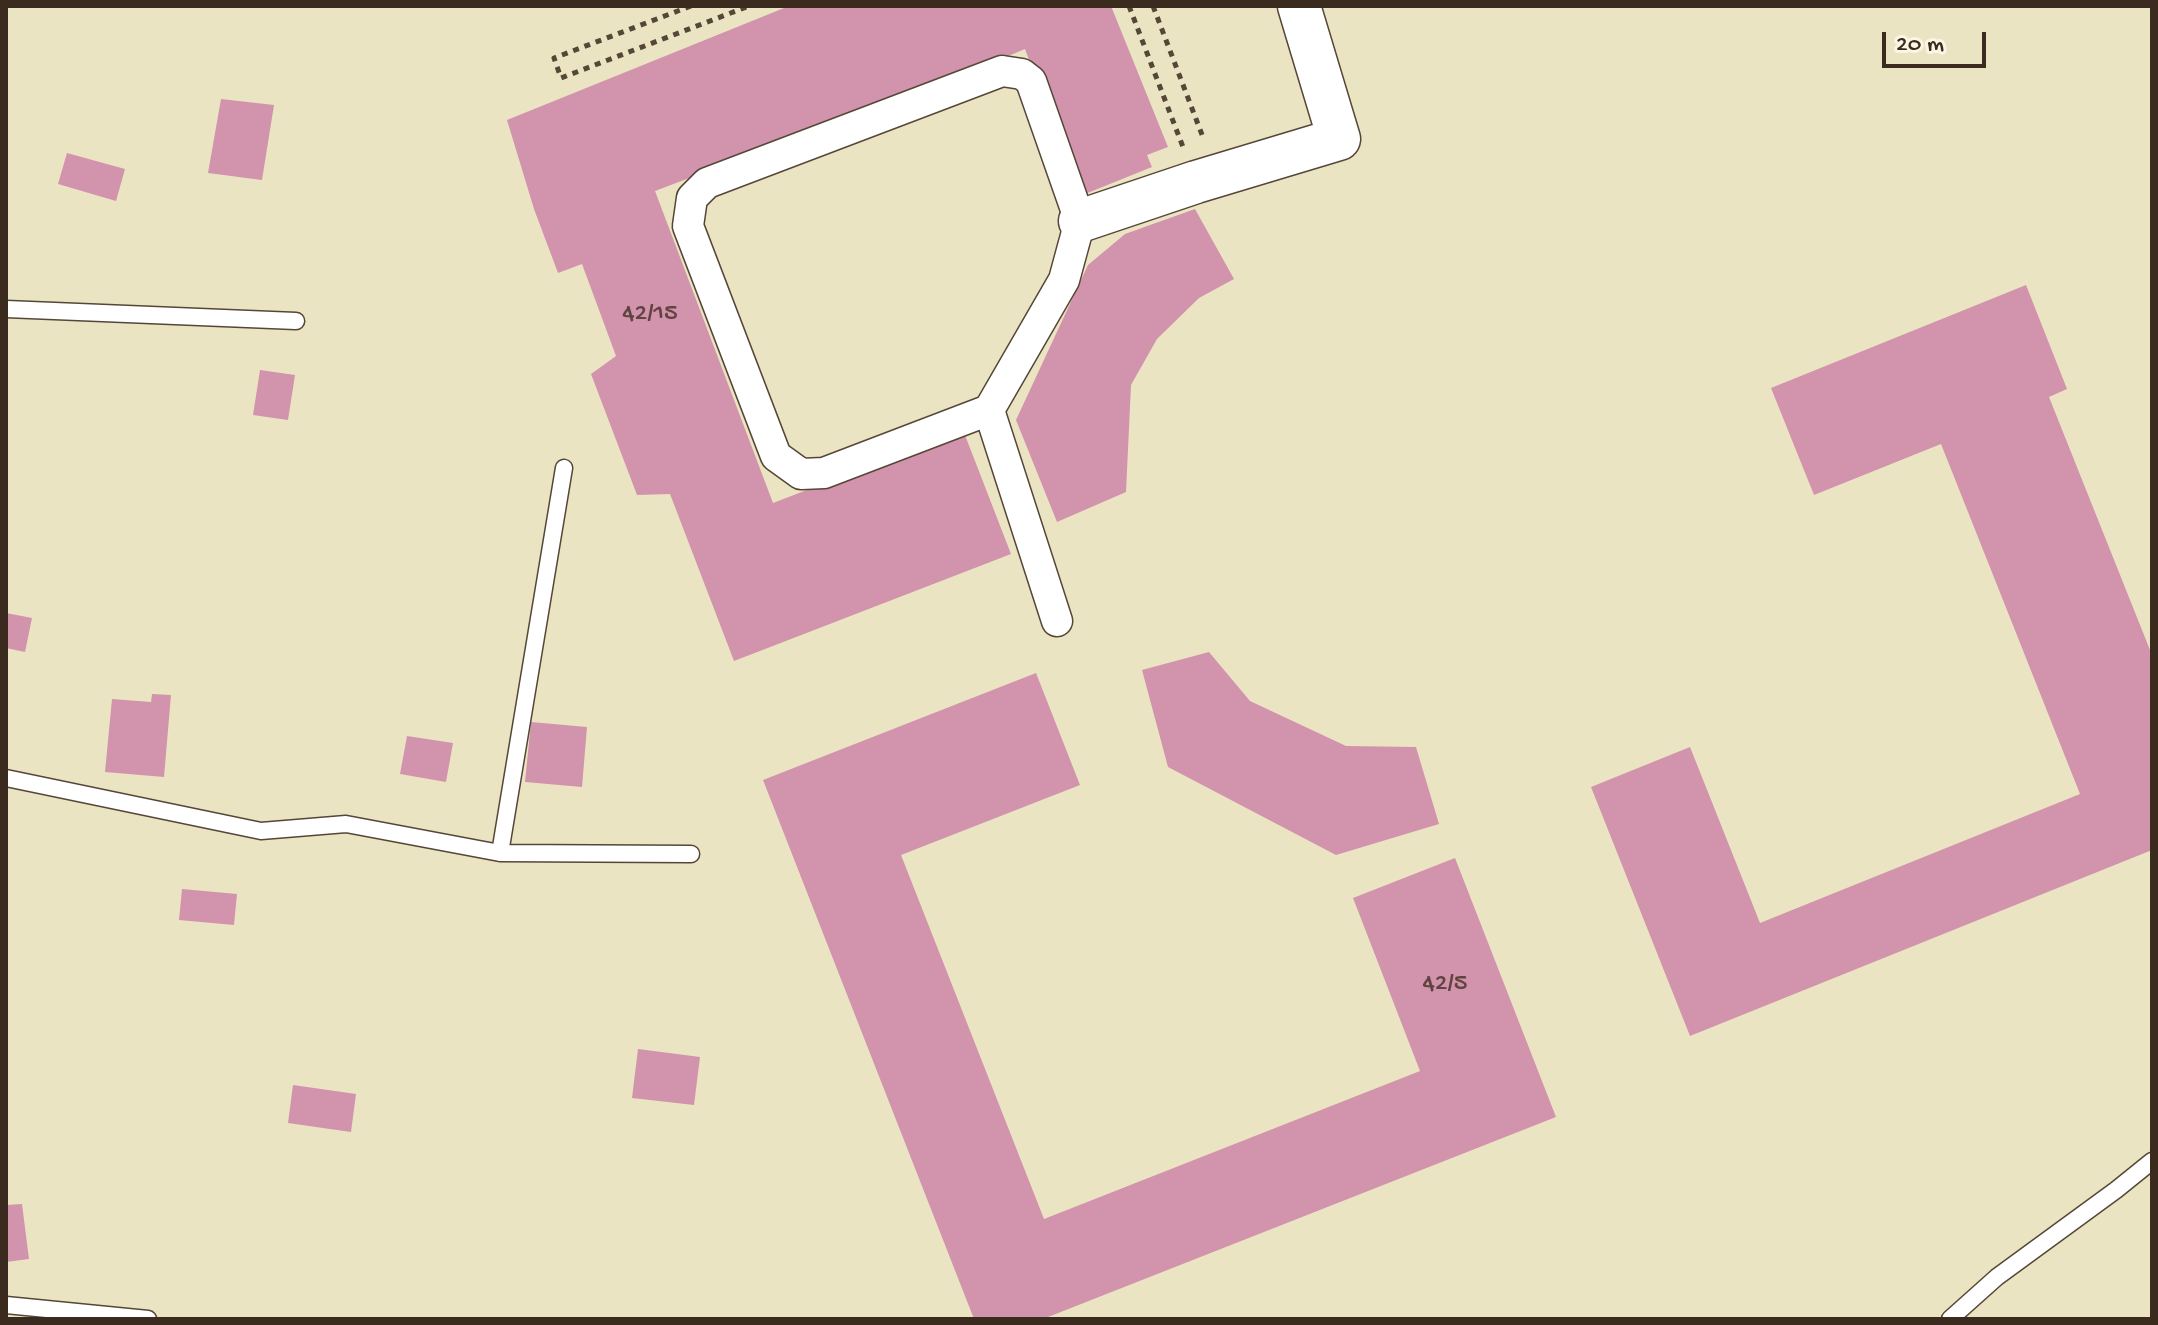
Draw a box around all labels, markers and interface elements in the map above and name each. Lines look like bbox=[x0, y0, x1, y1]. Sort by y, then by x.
scale bar bbox=[1886, 16, 1990, 66]
text: 20 m bbox=[1896, 31, 1944, 60]
house number: 42/15 bbox=[622, 299, 678, 331]
house number: 42/5 bbox=[1423, 969, 1467, 1001]

